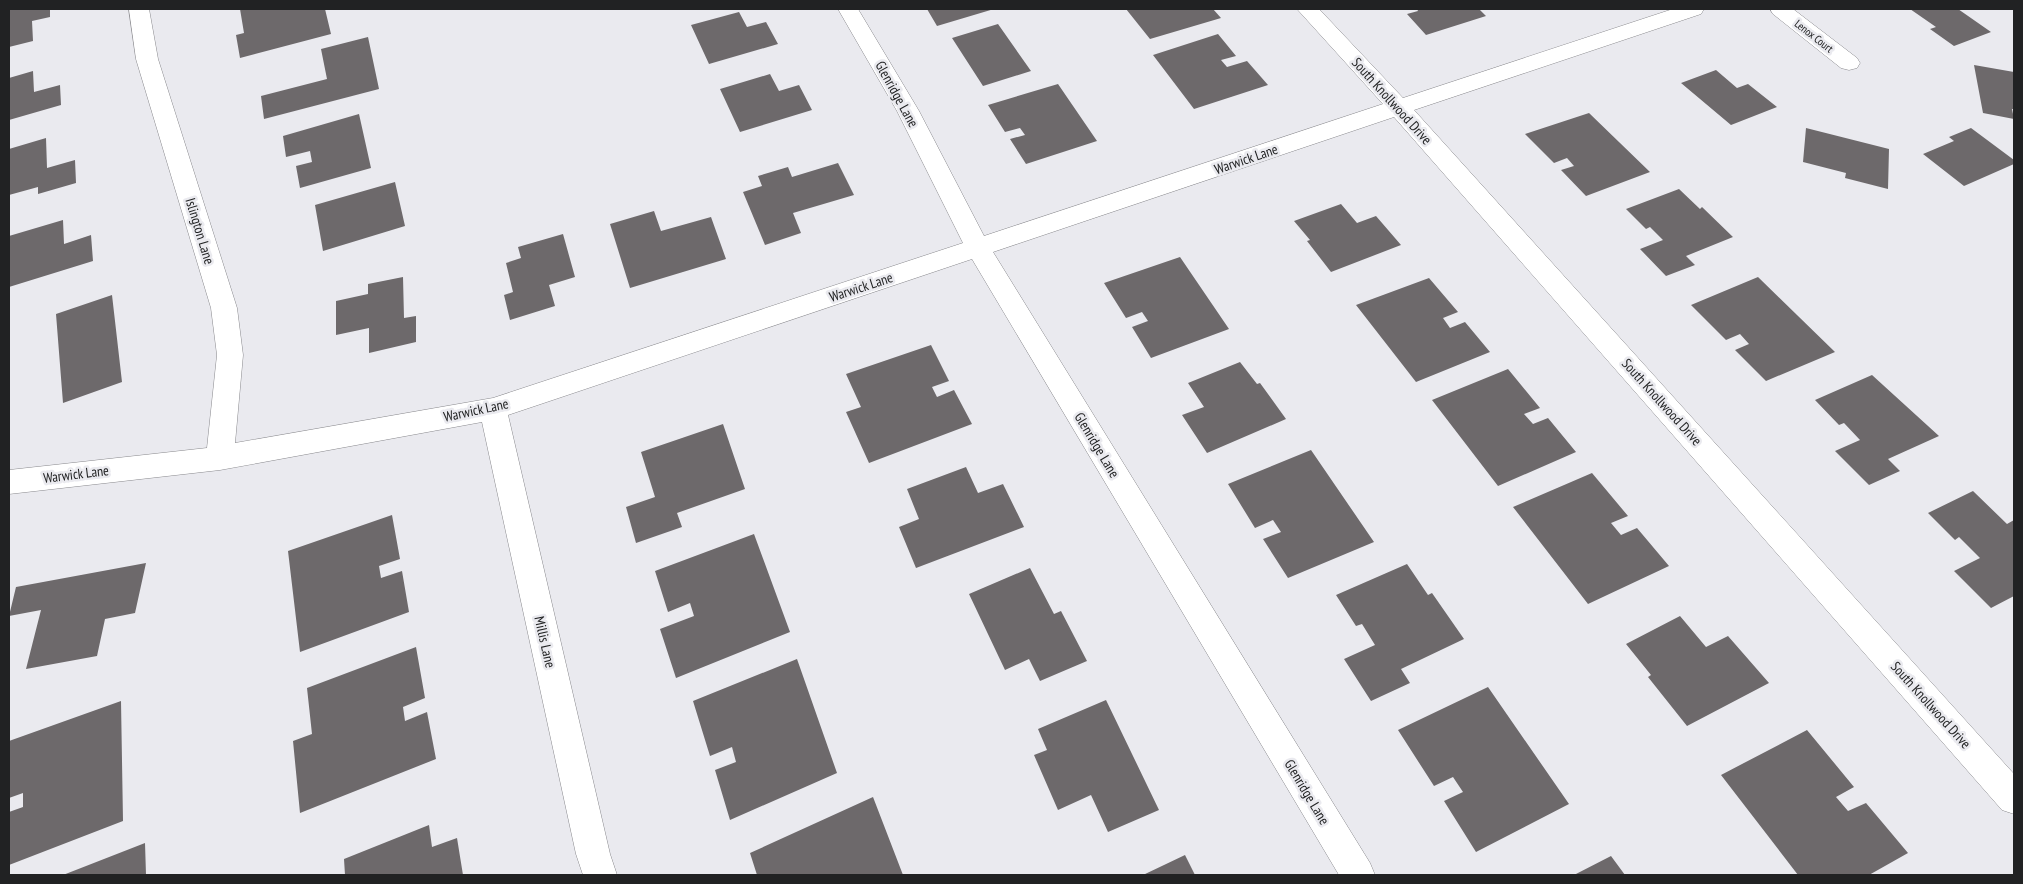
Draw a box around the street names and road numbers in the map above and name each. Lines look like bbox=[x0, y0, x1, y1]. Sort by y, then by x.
street label: Lenox Court bbox=[1792, 17, 1836, 55]
street label: South Knollwood Drive bbox=[1348, 54, 1436, 148]
street label: Glenridge Lane bbox=[871, 58, 923, 130]
street label: Warwick Lane bbox=[1212, 140, 1280, 178]
street label: Islington Lane bbox=[181, 196, 219, 267]
street label: Warwick Lane bbox=[827, 268, 895, 306]
street label: South Knollwood Drive bbox=[1618, 355, 1706, 449]
street label: Warwick Lane bbox=[442, 394, 510, 426]
street label: Glenridge Lane bbox=[1070, 409, 1124, 481]
street label: Warwick Lane bbox=[42, 461, 110, 487]
street label: Millis Lane bbox=[530, 614, 560, 670]
street label: South Knollwood Drive bbox=[1887, 658, 1975, 752]
street label: Glenridge Lane bbox=[1280, 756, 1334, 828]

